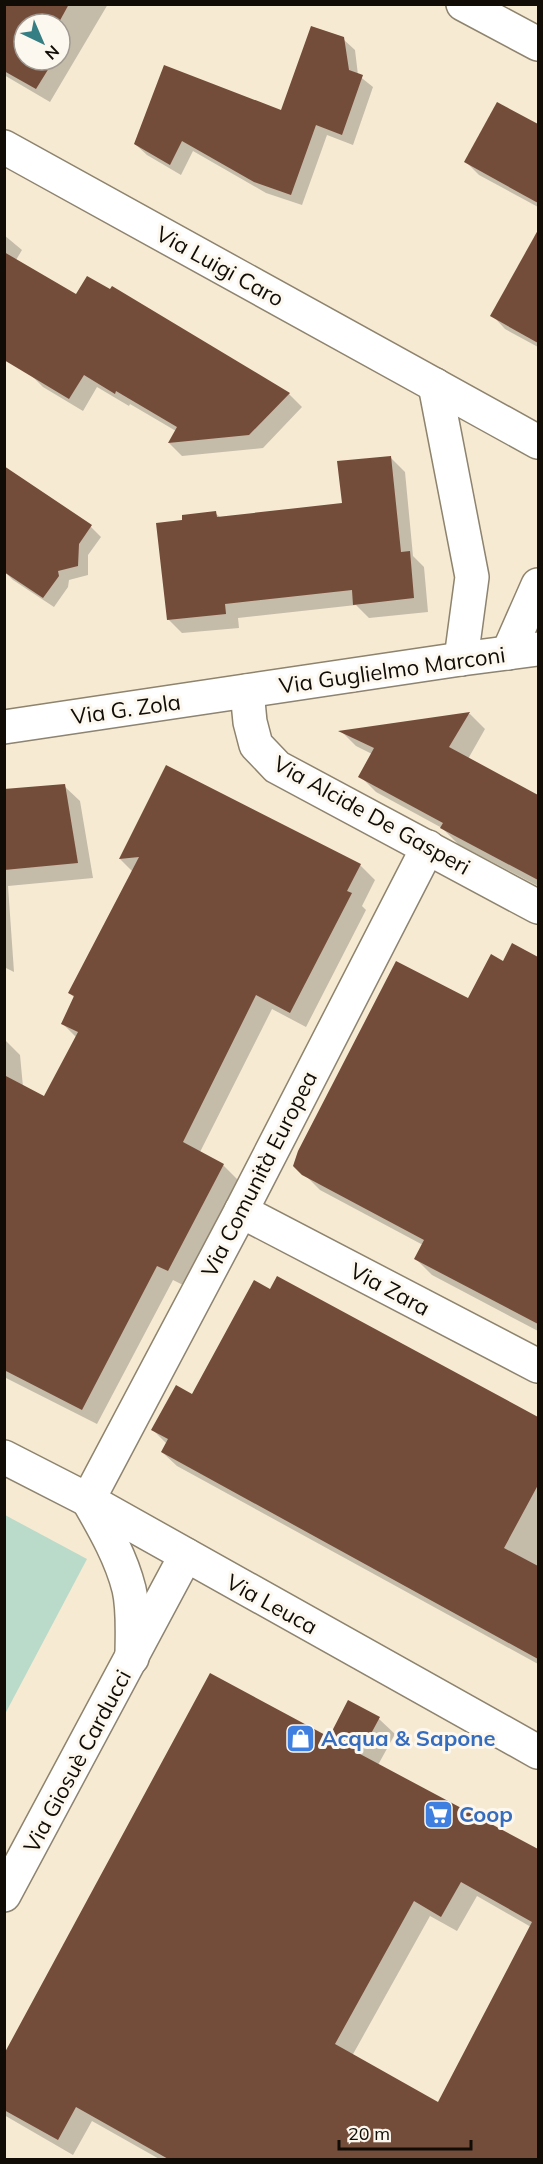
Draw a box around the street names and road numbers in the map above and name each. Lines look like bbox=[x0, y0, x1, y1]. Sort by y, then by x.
street label: Via Luigi Caro bbox=[151, 219, 289, 313]
street label: Via Guglielmo Marconi bbox=[277, 640, 507, 700]
street label: Via G. Zola bbox=[70, 687, 182, 731]
street label: Via Alcide De Gasperi bbox=[269, 749, 475, 881]
street label: Via Comunità Europea bbox=[195, 1066, 323, 1282]
street label: Via Zara bbox=[345, 1256, 435, 1322]
street label: Via Leuca bbox=[221, 1567, 323, 1641]
street label: Via Giosuè Carducci bbox=[17, 1665, 137, 1857]

